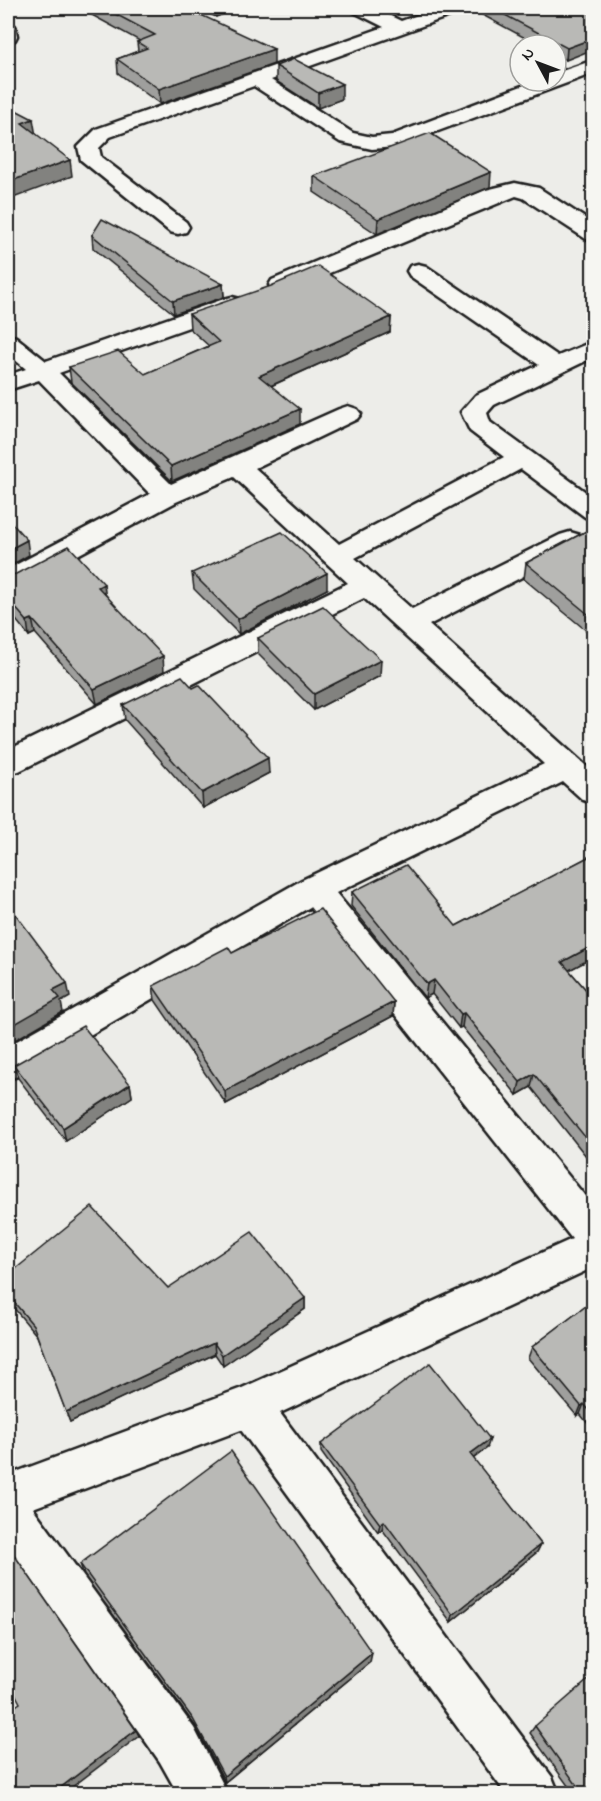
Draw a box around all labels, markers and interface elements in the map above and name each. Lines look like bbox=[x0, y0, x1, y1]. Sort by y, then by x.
north arrow bbox=[508, 33, 568, 93]
text: N bbox=[516, 42, 541, 66]

